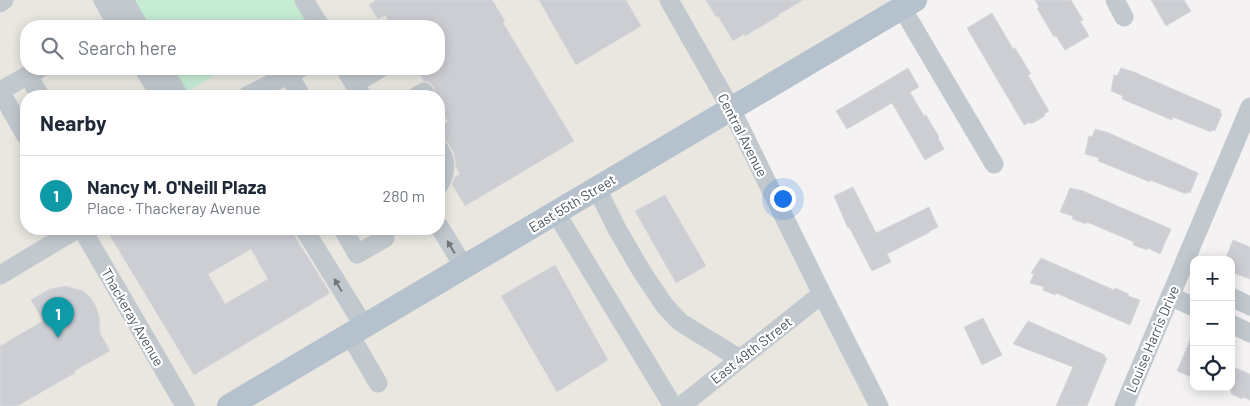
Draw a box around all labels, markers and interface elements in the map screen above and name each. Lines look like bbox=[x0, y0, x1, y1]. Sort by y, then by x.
search box bbox=[20, 20, 445, 75]
icon: search bbox=[38, 34, 66, 62]
text: Search here bbox=[78, 36, 177, 59]
street label: Central Avenue bbox=[715, 90, 771, 180]
text: Nearby bbox=[40, 110, 106, 135]
street label: East 55th Street bbox=[525, 170, 619, 236]
text: Nancy M. O'Neill Plaza bbox=[87, 175, 267, 198]
text: 1 bbox=[53, 186, 59, 205]
text: 280 m bbox=[383, 186, 425, 205]
your location bbox=[770, 186, 796, 212]
text: Place · Thackeray Avenue bbox=[87, 198, 261, 217]
one-way arrow bbox=[447, 240, 456, 253]
map controls bbox=[1190, 256, 1235, 391]
button: + bbox=[1190, 256, 1235, 301]
street label: Thackeray Avenue bbox=[98, 265, 168, 369]
one-way arrow bbox=[333, 278, 343, 291]
street label: Louise Harris Drive bbox=[1122, 283, 1182, 395]
pin: 1 bbox=[42, 297, 74, 338]
button: − bbox=[1190, 301, 1235, 346]
street label: East 49th Street bbox=[707, 313, 795, 387]
button: locate bbox=[1190, 346, 1235, 391]

